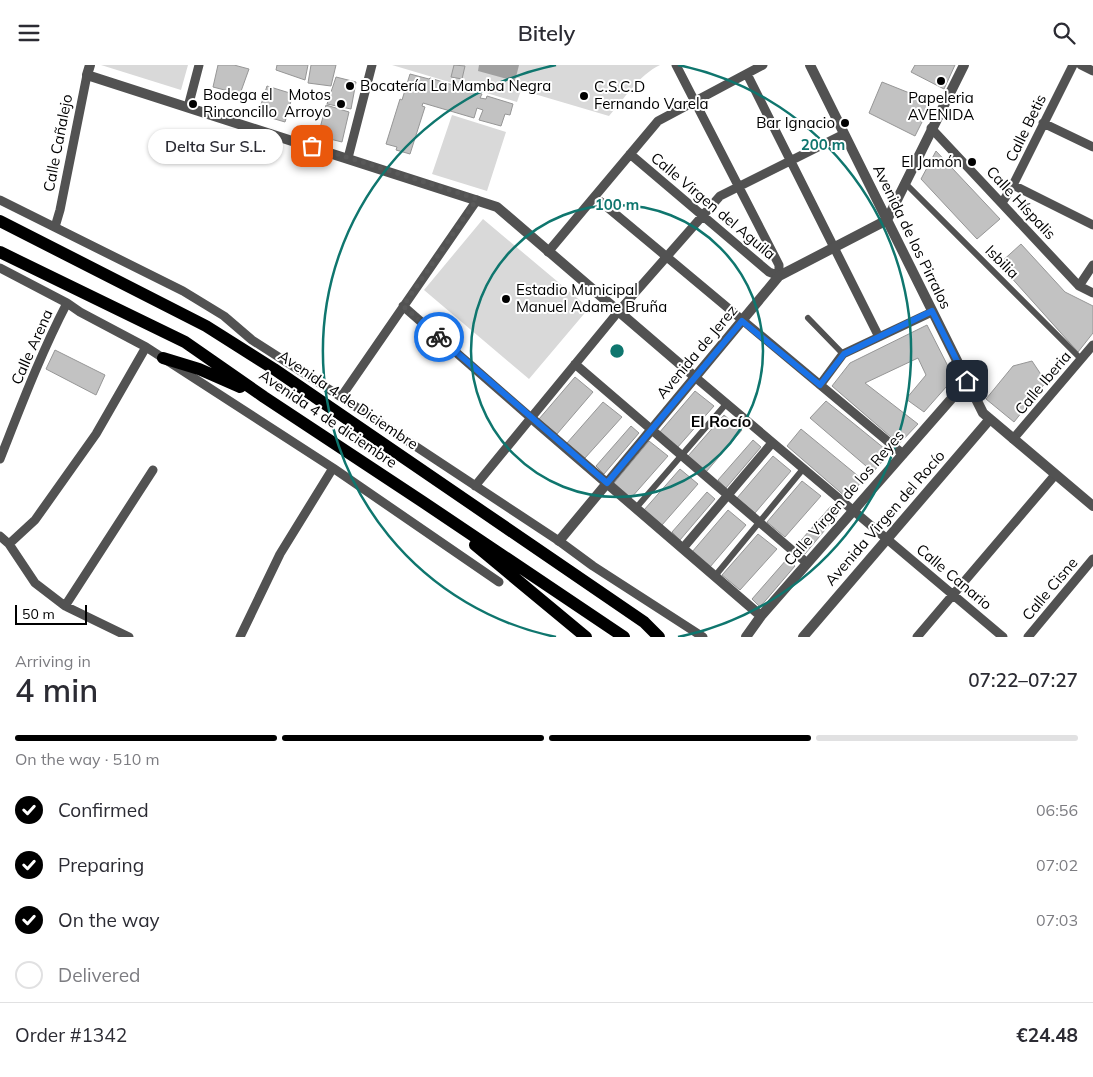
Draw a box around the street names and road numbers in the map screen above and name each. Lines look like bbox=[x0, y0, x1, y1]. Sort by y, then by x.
street label: Calle Betis bbox=[1001, 91, 1050, 165]
street label: Calle Cañalejo bbox=[39, 93, 76, 193]
street label: Calle Virgen del Aguila bbox=[647, 148, 780, 263]
street label: Avenida de los Pirralos bbox=[869, 162, 956, 312]
street label: Calle Híspalis bbox=[983, 162, 1060, 243]
street label: Isbilia bbox=[981, 241, 1023, 283]
street label: Avenida de Jerez bbox=[652, 301, 741, 402]
street label: Calle Arena bbox=[6, 306, 57, 387]
street label: Avenida 4 de Diciembre bbox=[275, 346, 422, 453]
street label: Calle Iberia bbox=[1010, 347, 1075, 418]
street label: Avenida 4 de diciembre bbox=[256, 365, 401, 472]
street label: Calle Virgen de los Reyes bbox=[779, 426, 908, 569]
street label: Avenida Virgen del Rocío bbox=[821, 446, 949, 589]
street label: Calle Canario bbox=[913, 540, 996, 614]
street label: Calle Cisne bbox=[1018, 553, 1081, 624]

